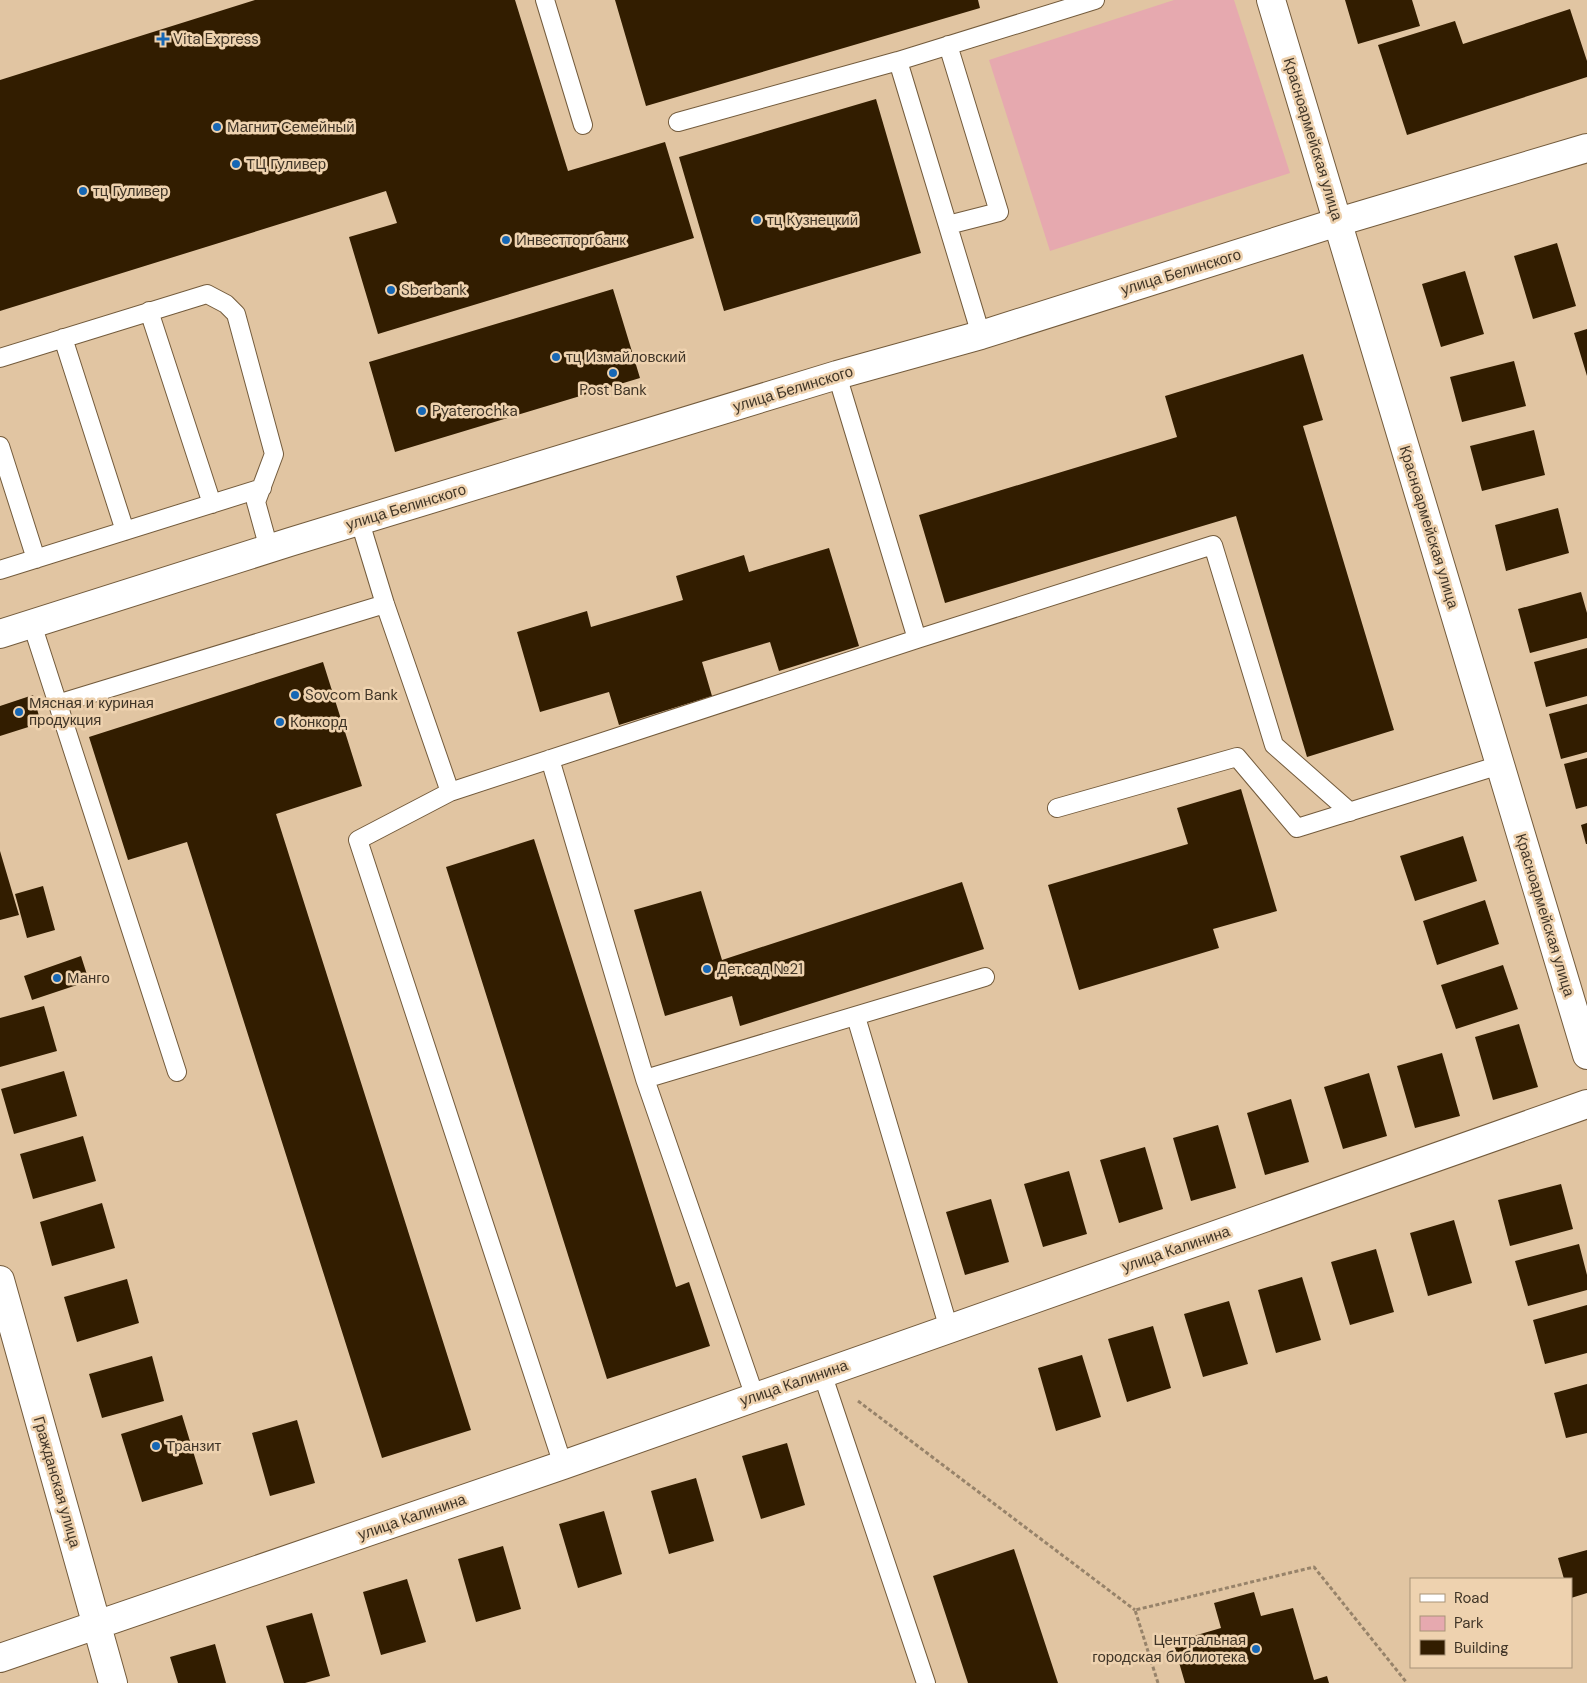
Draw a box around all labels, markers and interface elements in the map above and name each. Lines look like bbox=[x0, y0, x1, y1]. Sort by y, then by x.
place label: Vita Express bbox=[173, 29, 259, 49]
marker: Vita Express bbox=[157, 33, 169, 45]
street label: Красноармейская улица bbox=[1279, 55, 1348, 224]
place label: Магнит Семейный bbox=[227, 117, 355, 137]
marker: Магнит Семейный bbox=[211, 121, 223, 133]
place label: ТЦ Гуливер bbox=[246, 154, 326, 174]
marker: ТЦ Гуливер bbox=[230, 158, 242, 170]
place label: тц Гуливер bbox=[93, 181, 168, 201]
marker: тц Гуливер bbox=[77, 185, 89, 197]
place label: тц Кузнецкий bbox=[767, 210, 858, 230]
marker: тц Кузнецкий bbox=[751, 214, 763, 226]
place label: Инвестторгбанк bbox=[516, 230, 626, 250]
marker: Инвестторгбанк bbox=[500, 234, 512, 246]
street label: улица Белинского bbox=[1119, 244, 1243, 300]
place label: Sberbank bbox=[401, 280, 467, 300]
marker: Sberbank bbox=[385, 284, 397, 296]
place label: тц Измайловский bbox=[566, 347, 686, 367]
marker: тц Измайловский bbox=[550, 351, 562, 363]
street label: улица Белинского bbox=[731, 361, 855, 417]
marker: Post Bank bbox=[607, 367, 619, 379]
place label: Post Bank bbox=[579, 380, 647, 400]
place label: Pyaterochka bbox=[432, 401, 518, 421]
marker: Pyaterochka bbox=[416, 405, 428, 417]
street label: Красноармейская улица bbox=[1395, 443, 1464, 612]
street label: улица Белинского bbox=[344, 479, 468, 535]
place label: Sovcom Bank bbox=[305, 685, 398, 705]
marker: Sovcom Bank bbox=[289, 689, 301, 701]
place label: Мясная и куриная продукция bbox=[29, 693, 154, 730]
marker: Мясная и куриная продукция bbox=[13, 706, 25, 718]
place label: Конкорд bbox=[290, 712, 347, 732]
marker: Конкорд bbox=[274, 716, 286, 728]
street label: Красноармейская улица bbox=[1511, 831, 1580, 1000]
place label: Дет.сад №21 bbox=[717, 959, 803, 979]
marker: Дет.сад №21 bbox=[701, 963, 713, 975]
place label: Манго bbox=[67, 968, 110, 988]
marker: Манго bbox=[51, 972, 63, 984]
street label: улица Калинина bbox=[1119, 1221, 1233, 1277]
street label: улица Калинина bbox=[737, 1355, 851, 1411]
street label: Гражданская улица bbox=[29, 1414, 85, 1550]
place label: Транзит bbox=[166, 1436, 222, 1456]
marker: Транзит bbox=[150, 1440, 162, 1452]
street label: улица Калинина bbox=[355, 1489, 469, 1545]
legend bbox=[1410, 1578, 1572, 1668]
text: Road bbox=[1454, 1588, 1489, 1608]
text: Park bbox=[1454, 1613, 1484, 1633]
place label: Центральная городская библиотека bbox=[1092, 1630, 1247, 1667]
text: Building bbox=[1454, 1638, 1509, 1658]
marker: Центральная городская библиотека bbox=[1250, 1643, 1262, 1655]

